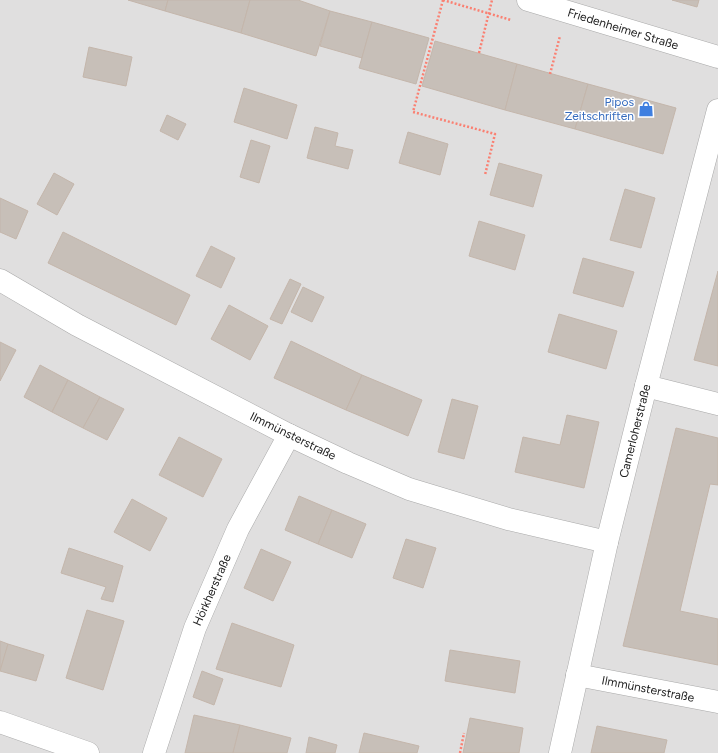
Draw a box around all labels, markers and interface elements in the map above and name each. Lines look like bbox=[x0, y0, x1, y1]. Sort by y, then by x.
street label: Friedenheimer Straße bbox=[566, 5, 681, 53]
place label: Pipos Zeitschriften bbox=[565, 95, 634, 123]
shop icon: Pipos Zeitschriften bbox=[637, 100, 655, 118]
street label: Camerloherstraße bbox=[617, 382, 654, 479]
street label: Ilmmünsterstraße bbox=[248, 409, 339, 463]
street label: Hörkherstraße bbox=[190, 552, 234, 628]
street label: Ilmmünsterstraße bbox=[601, 673, 696, 705]

